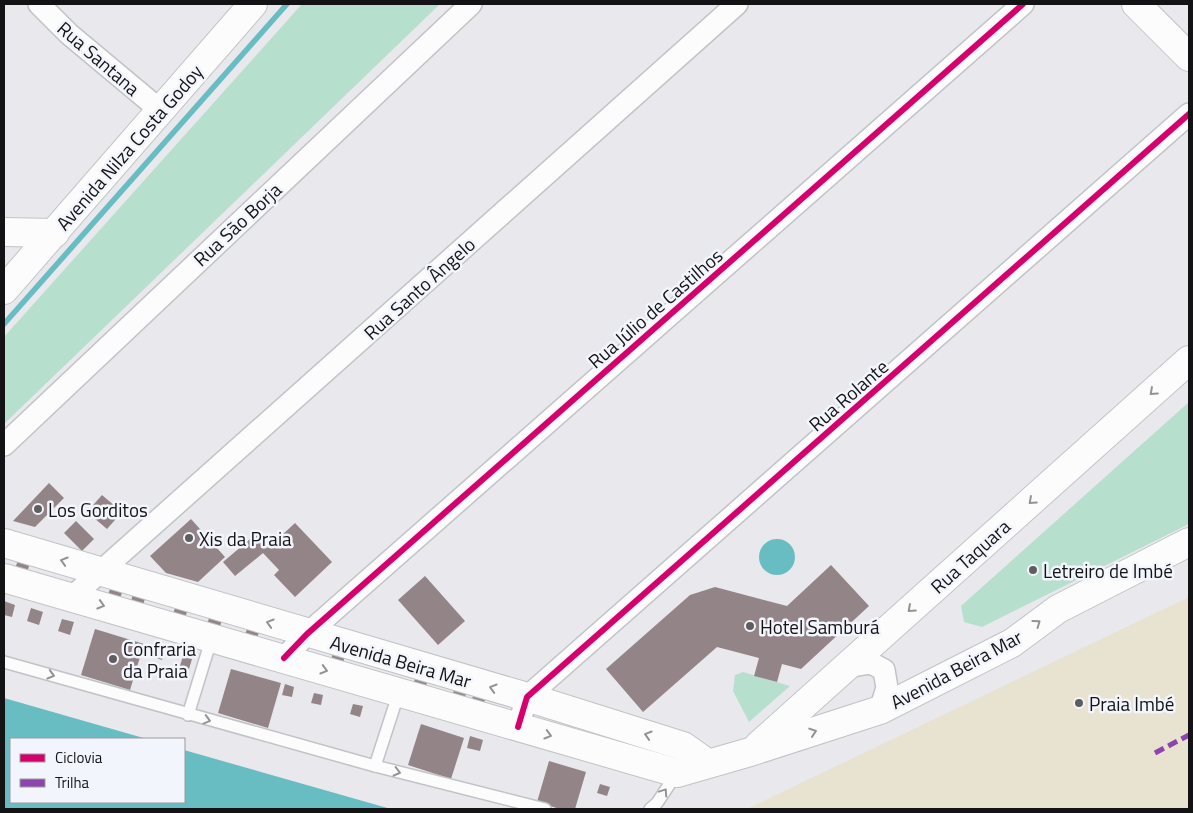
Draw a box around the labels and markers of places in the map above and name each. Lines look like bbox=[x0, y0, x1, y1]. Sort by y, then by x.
place label: Los Gorditos bbox=[48, 495, 148, 524]
marker: Los Gorditos bbox=[32, 503, 44, 515]
place label: Xis da Praia bbox=[199, 524, 292, 553]
marker: Xis da Praia bbox=[183, 532, 195, 544]
place label: Letreiro de Imbé bbox=[1043, 556, 1173, 585]
marker: Letreiro de Imbé bbox=[1027, 564, 1039, 576]
place label: Hotel Samburá bbox=[760, 612, 880, 641]
marker: Hotel Samburá bbox=[744, 620, 756, 632]
place label: Confraria da Praia bbox=[123, 634, 196, 685]
marker: Confraria da Praia bbox=[107, 653, 119, 665]
place label: Praia Imbé bbox=[1089, 689, 1174, 718]
marker: Praia Imbé bbox=[1073, 697, 1085, 709]

